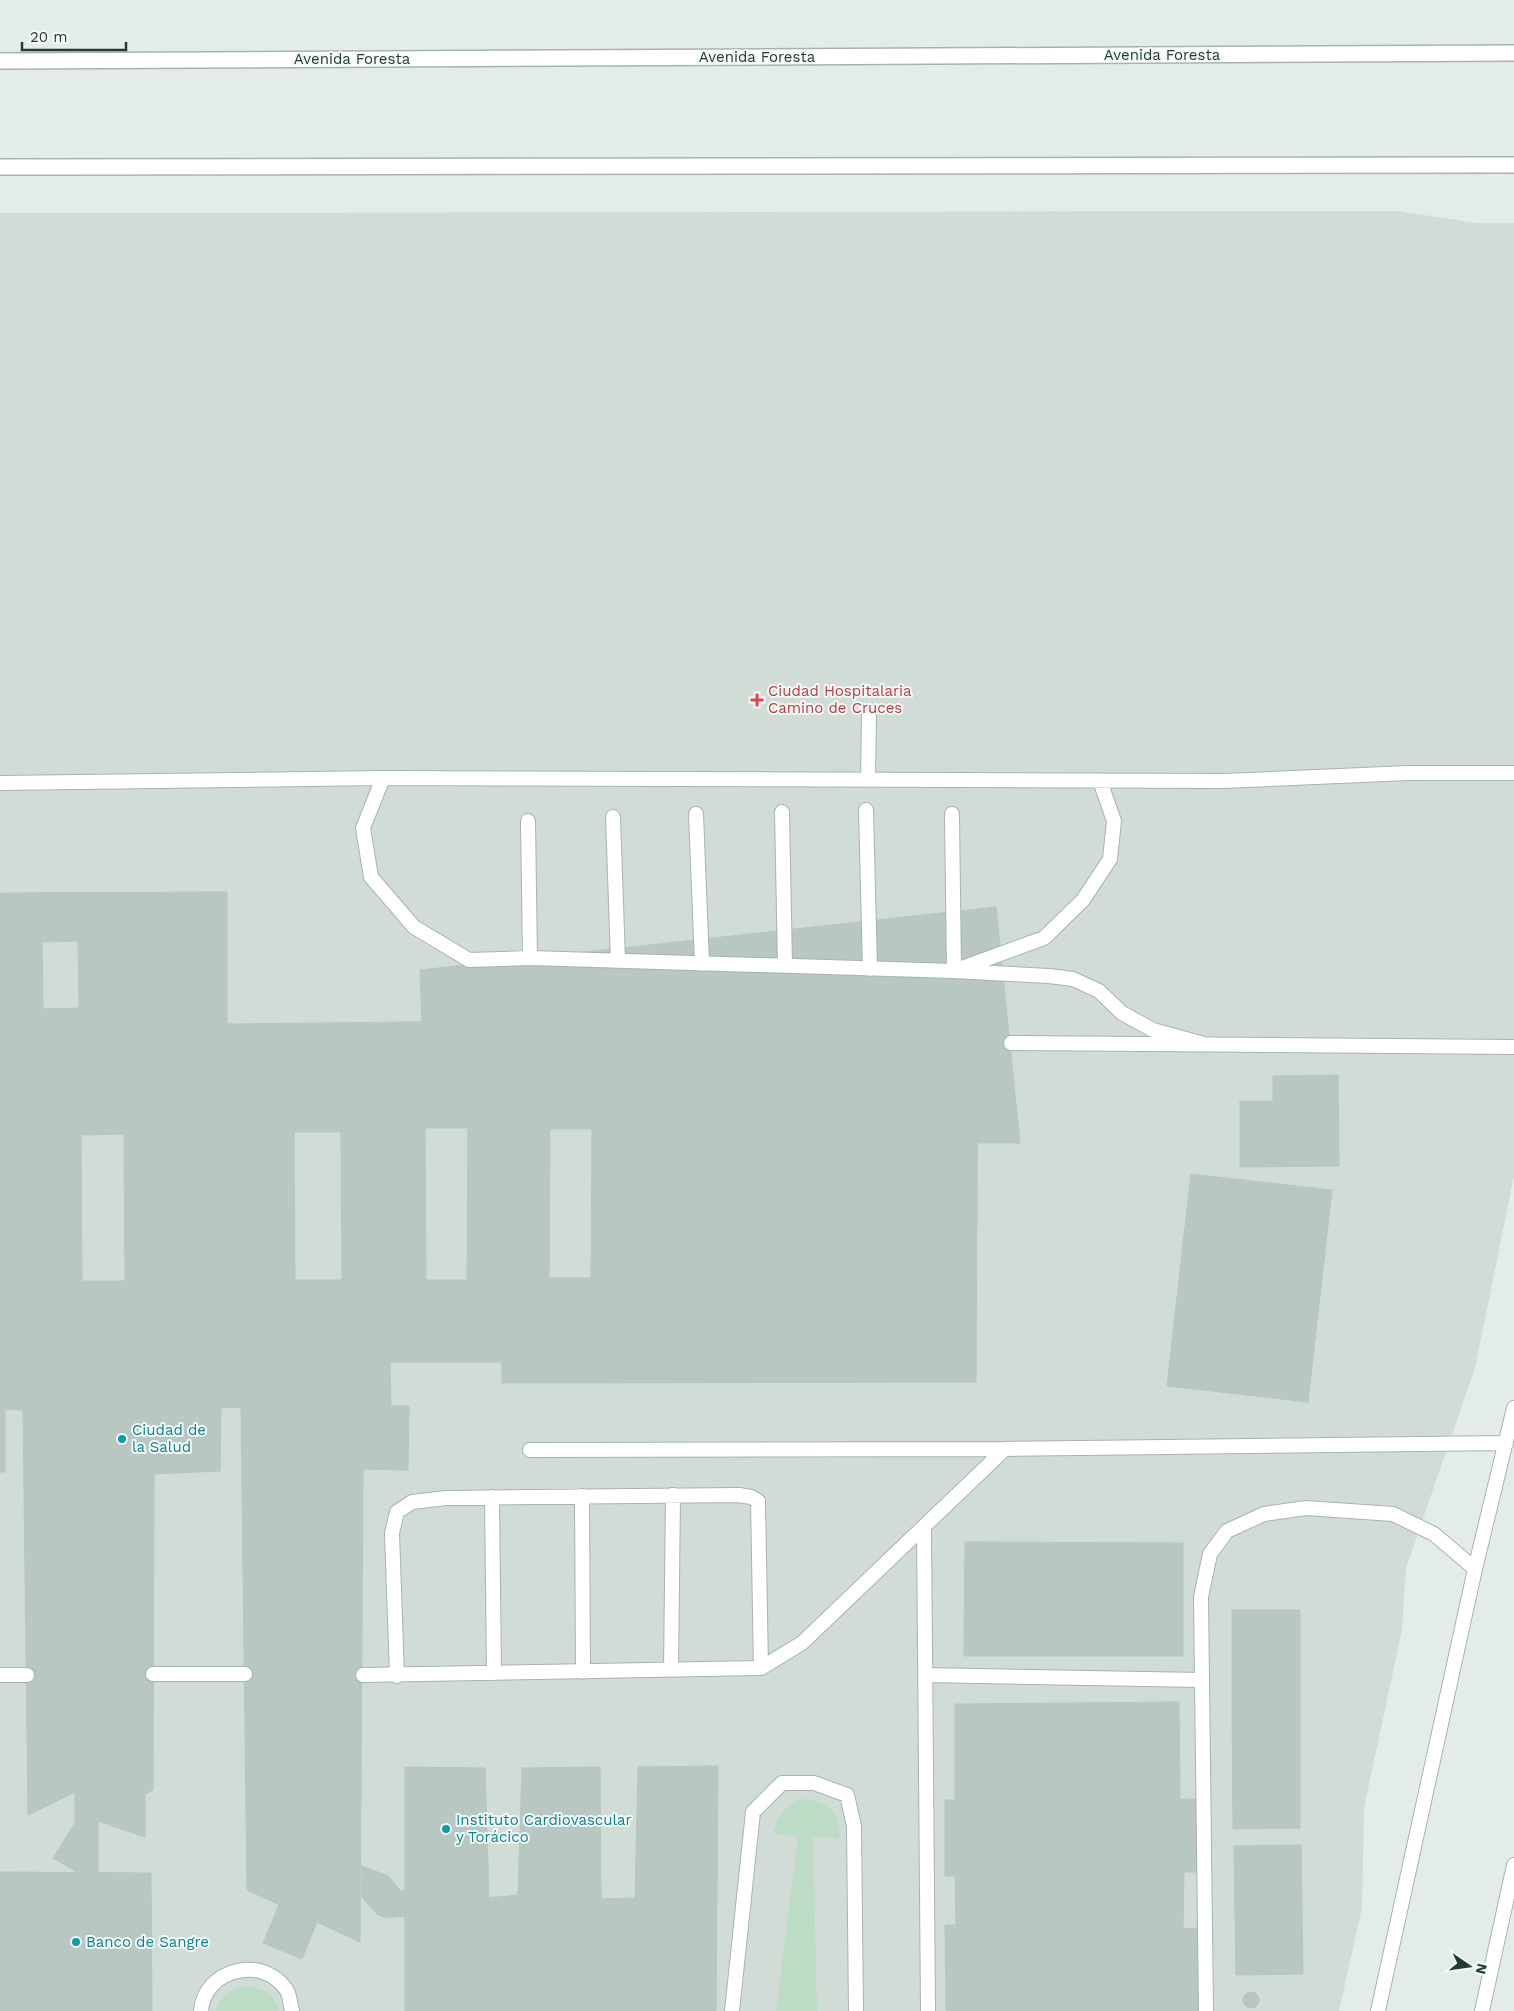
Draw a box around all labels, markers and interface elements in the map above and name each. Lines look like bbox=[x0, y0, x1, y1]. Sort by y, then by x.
scale bar bbox=[22, 20, 126, 52]
text: 20 m bbox=[30, 28, 68, 46]
street label: Avenida Foresta bbox=[1104, 46, 1221, 64]
street label: Avenida Foresta bbox=[699, 48, 816, 66]
street label: Avenida Foresta bbox=[294, 50, 411, 68]
place label: Ciudad Hospitalaria Camino de Cruces bbox=[768, 682, 912, 717]
marker: Ciudad Hospitalaria Camino de Cruces bbox=[750, 693, 764, 707]
place label: Ciudad de la Salud bbox=[132, 1421, 206, 1456]
marker: Ciudad de la Salud bbox=[116, 1433, 128, 1445]
place label: Instituto Cardiovascular y Torácico bbox=[456, 1811, 632, 1846]
marker: Instituto Cardiovascular y Torácico bbox=[440, 1823, 452, 1835]
place label: Banco de Sangre bbox=[86, 1933, 209, 1951]
marker: Banco de Sangre bbox=[70, 1936, 82, 1948]
north arrow bbox=[1444, 1941, 1494, 1991]
text: N bbox=[1473, 1962, 1491, 1976]

